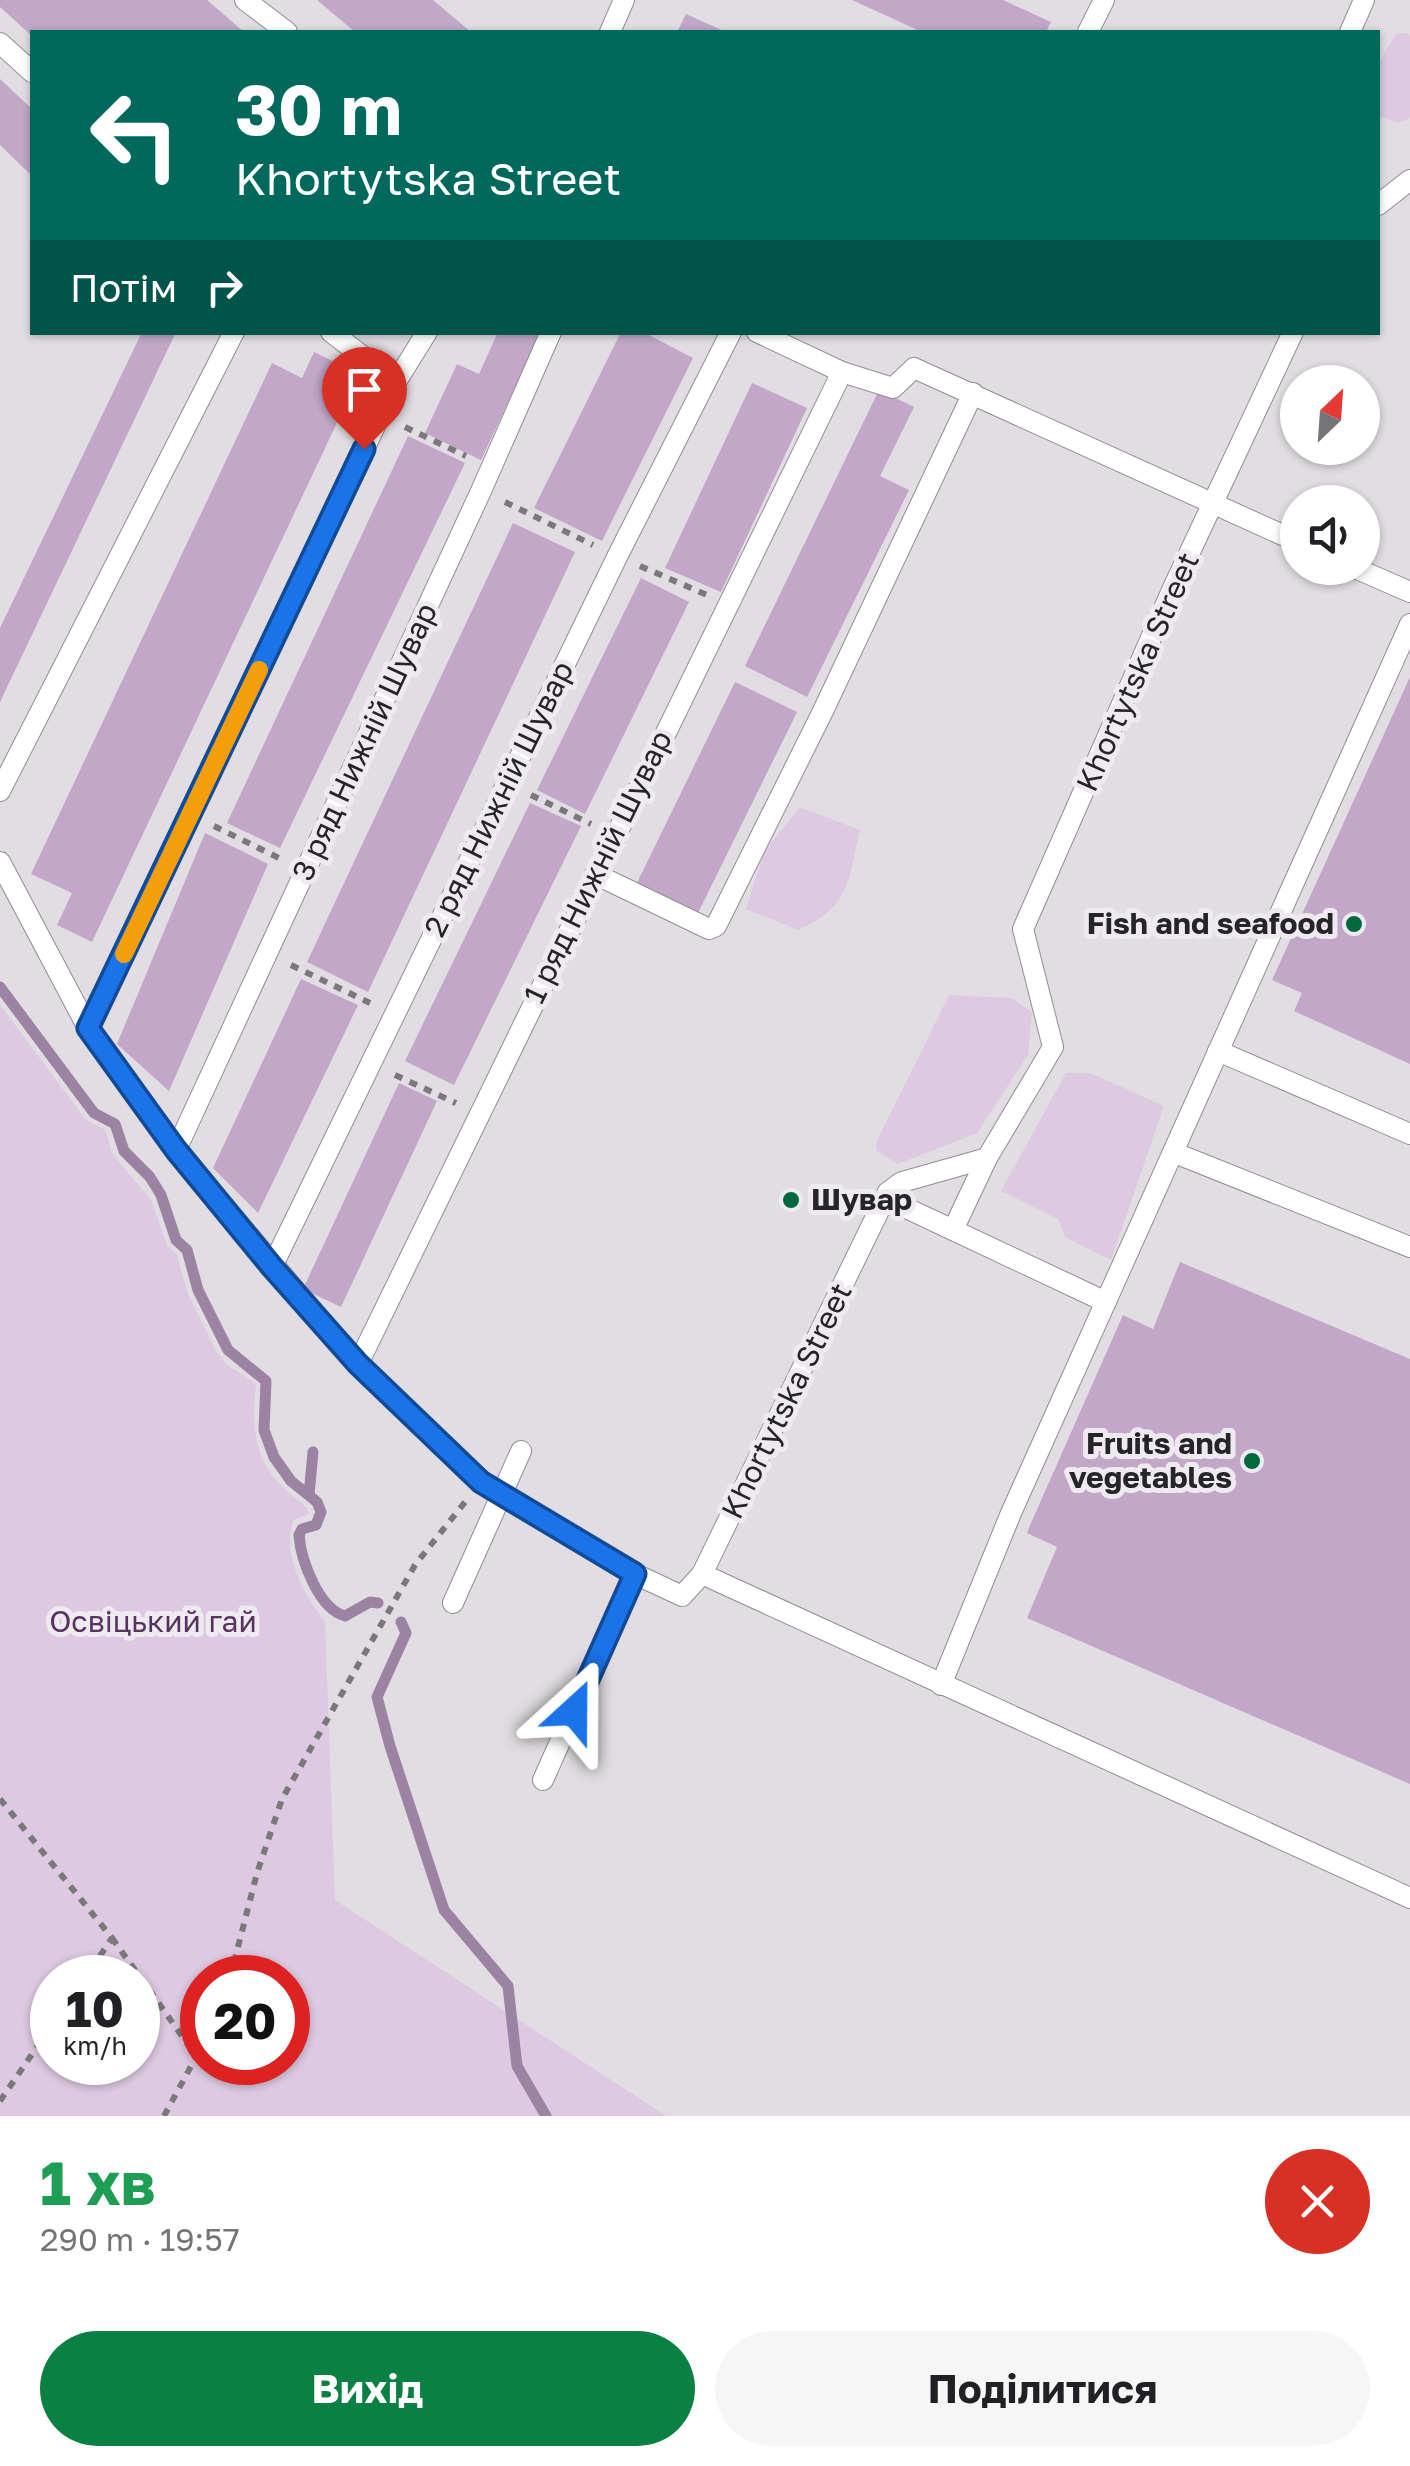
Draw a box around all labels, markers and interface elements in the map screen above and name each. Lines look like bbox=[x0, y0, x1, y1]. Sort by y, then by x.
text: 30 m bbox=[235, 66, 402, 150]
icon: left bbox=[70, 70, 200, 200]
text: Khortytska Street bbox=[235, 151, 621, 205]
icon: right bbox=[197, 260, 252, 315]
text: Потім bbox=[70, 265, 177, 310]
pin bbox=[322, 347, 407, 450]
icon: arrive bbox=[337, 362, 392, 417]
north arrow bbox=[1280, 365, 1380, 465]
map controls bbox=[1280, 365, 1380, 585]
button: sound bbox=[1280, 485, 1380, 585]
street label: Khortytska Street bbox=[1068, 547, 1206, 797]
street label: 3 ряд Нижній Шувар bbox=[284, 597, 444, 886]
street label: 2 ряд Нижній Шувар bbox=[416, 655, 580, 942]
street label: 1 ряд Нижній Шувар bbox=[515, 724, 679, 1009]
place label: Fish and seafood bbox=[1087, 905, 1334, 941]
marker: Fish and seafood bbox=[1343, 913, 1365, 935]
place label: Шувар bbox=[811, 1181, 912, 1217]
marker: Шувар bbox=[780, 1189, 802, 1211]
street label: Khortytska Street bbox=[713, 1277, 859, 1524]
place label: Fruits and vegetables bbox=[1069, 1425, 1232, 1495]
marker: Fruits and vegetables bbox=[1241, 1450, 1263, 1472]
park label: Освіцький гай bbox=[49, 1603, 257, 1639]
position arrow bbox=[522, 1659, 626, 1763]
speed limit sign: 20 bbox=[180, 1955, 310, 2085]
text: 10 bbox=[66, 1978, 124, 2038]
text: km/h bbox=[63, 2030, 127, 2061]
text: 1 хв bbox=[40, 2146, 156, 2218]
button: close bbox=[1265, 2149, 1370, 2254]
text: 290 m · 19:57 bbox=[40, 2220, 240, 2258]
button: Вихід bbox=[40, 2331, 695, 2446]
button: Поділитися bbox=[715, 2331, 1370, 2446]

